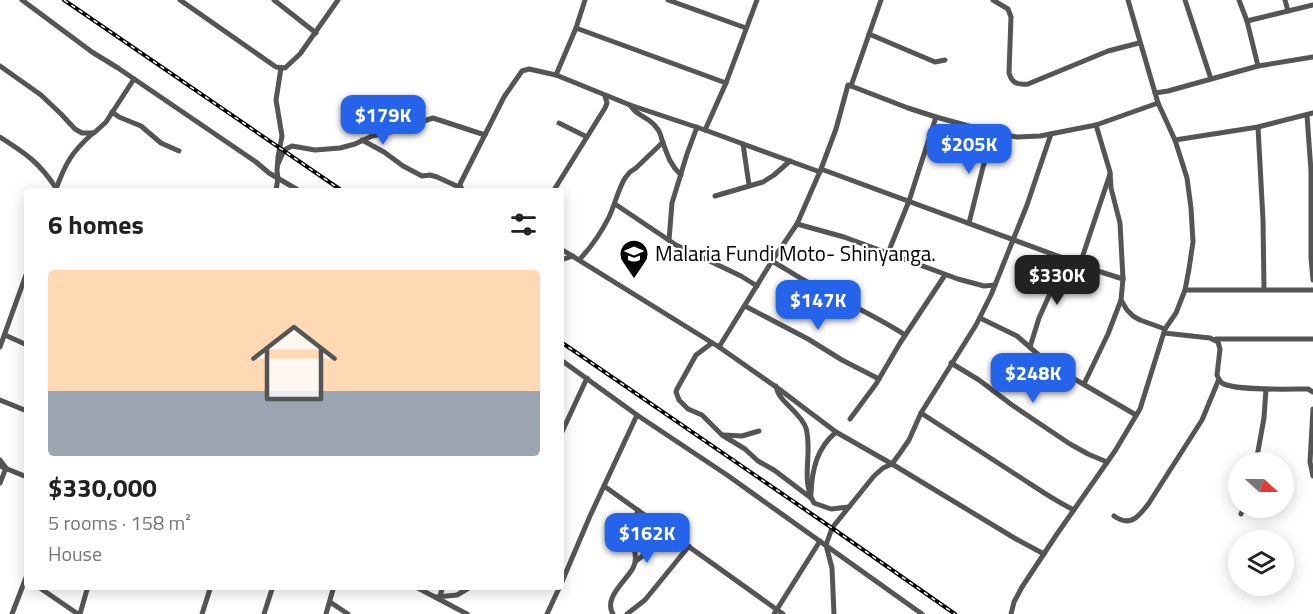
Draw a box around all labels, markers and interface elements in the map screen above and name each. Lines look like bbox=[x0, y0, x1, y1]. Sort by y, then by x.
pin: $179K bbox=[341, 95, 425, 146]
text: $179K bbox=[355, 99, 411, 130]
pin: $205K bbox=[927, 124, 1011, 175]
text: $205K bbox=[941, 128, 997, 159]
text: 6 homes bbox=[48, 205, 144, 244]
icon: filters bbox=[507, 208, 540, 241]
place label: Malaria Fundi Moto- Shinyanga. bbox=[655, 237, 936, 269]
school or university icon: Malaria Fundi Moto- Shinyanga. bbox=[618, 238, 650, 280]
pin: $330K bbox=[1015, 255, 1099, 306]
text: $330K bbox=[1029, 259, 1085, 290]
pin: $147K bbox=[776, 280, 860, 331]
text: $147K bbox=[790, 284, 846, 315]
icon: home bbox=[240, 309, 348, 417]
pin: $248K bbox=[991, 353, 1075, 404]
text: $248K bbox=[1005, 357, 1061, 388]
north arrow bbox=[1228, 452, 1294, 518]
map controls bbox=[1228, 452, 1294, 596]
text: $330,000 bbox=[48, 468, 157, 507]
text: 5 rooms · 158 m² bbox=[48, 507, 191, 538]
pin: $162K bbox=[605, 513, 689, 564]
text: $162K bbox=[619, 517, 675, 548]
button: layers bbox=[1228, 530, 1294, 596]
text: House bbox=[48, 538, 102, 569]

